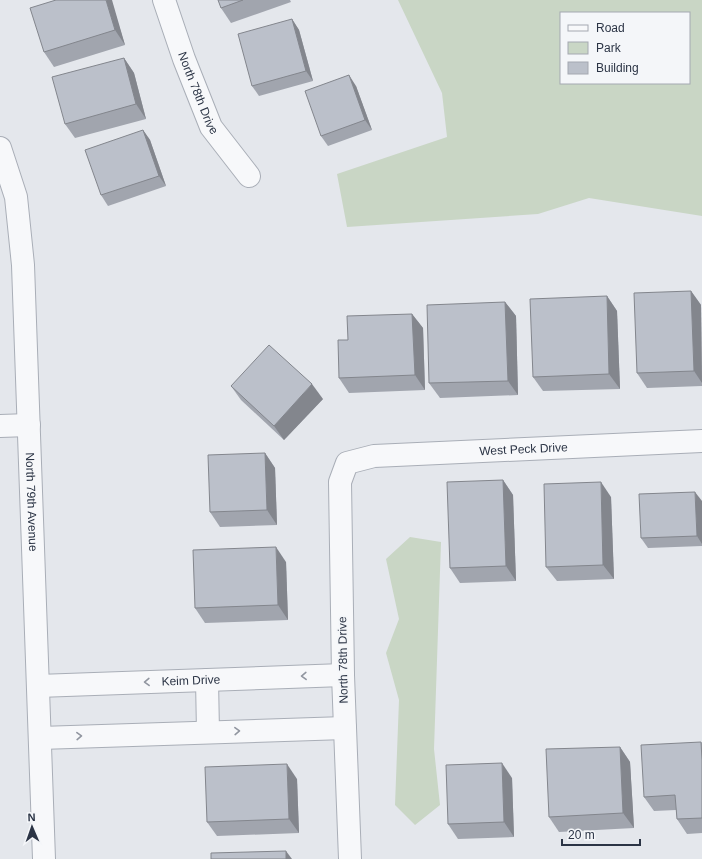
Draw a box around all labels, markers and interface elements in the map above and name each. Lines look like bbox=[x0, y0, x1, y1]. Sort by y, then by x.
legend bbox=[560, 12, 690, 84]
text: Road bbox=[596, 21, 625, 35]
text: Park bbox=[596, 41, 622, 55]
street label: North 78th Drive bbox=[175, 50, 221, 137]
text: Building bbox=[596, 61, 639, 75]
street label: West Peck Drive bbox=[479, 440, 568, 458]
street label: North 79th Avenue bbox=[23, 452, 40, 552]
street label: North 78th Drive bbox=[335, 616, 351, 704]
street label: Keim Drive bbox=[161, 672, 221, 689]
one-way arrow bbox=[301, 672, 307, 680]
one-way arrow bbox=[144, 678, 150, 686]
one-way arrow bbox=[234, 727, 240, 735]
one-way arrow bbox=[76, 732, 82, 741]
north arrow bbox=[12, 807, 52, 847]
text: N bbox=[27, 811, 36, 823]
scale bar bbox=[562, 821, 640, 847]
text: 20 m bbox=[568, 828, 595, 842]

